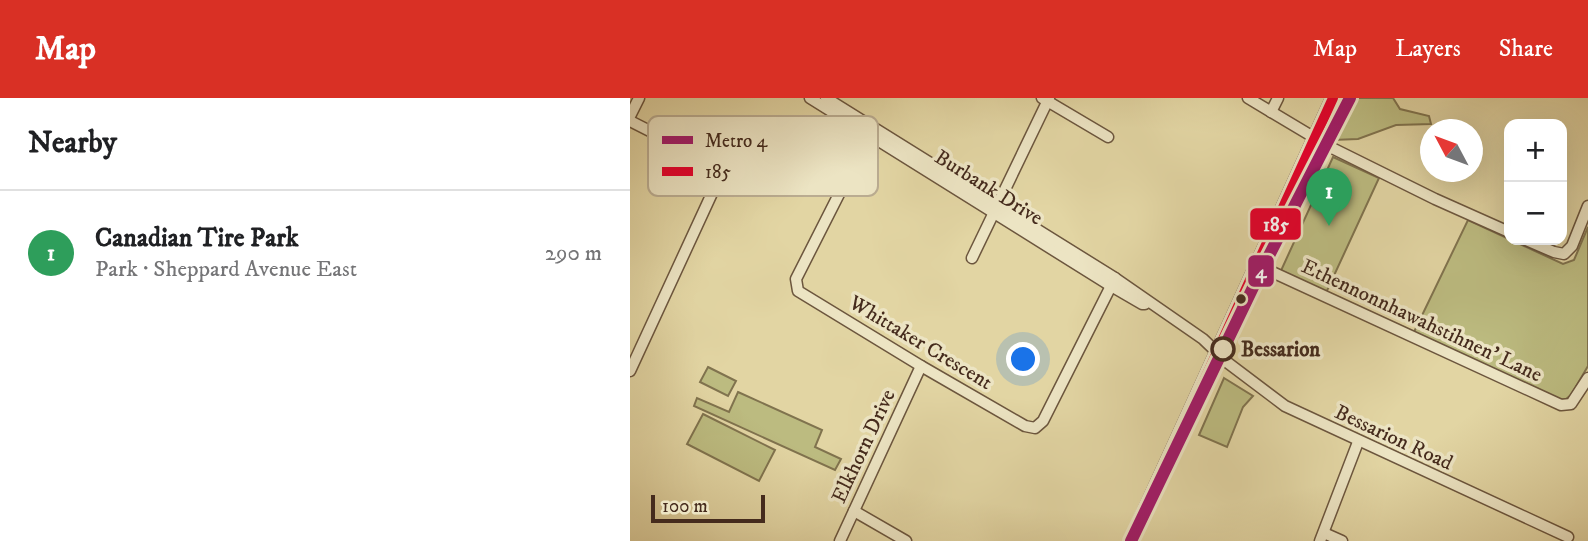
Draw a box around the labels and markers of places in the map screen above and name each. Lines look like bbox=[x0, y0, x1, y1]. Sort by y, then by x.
pin: 1 bbox=[1306, 168, 1352, 226]
unlabelled marker bbox=[1234, 292, 1248, 306]
marker: Bessarion bbox=[1211, 337, 1235, 361]
place label: Bessarion bbox=[1241, 337, 1321, 363]

